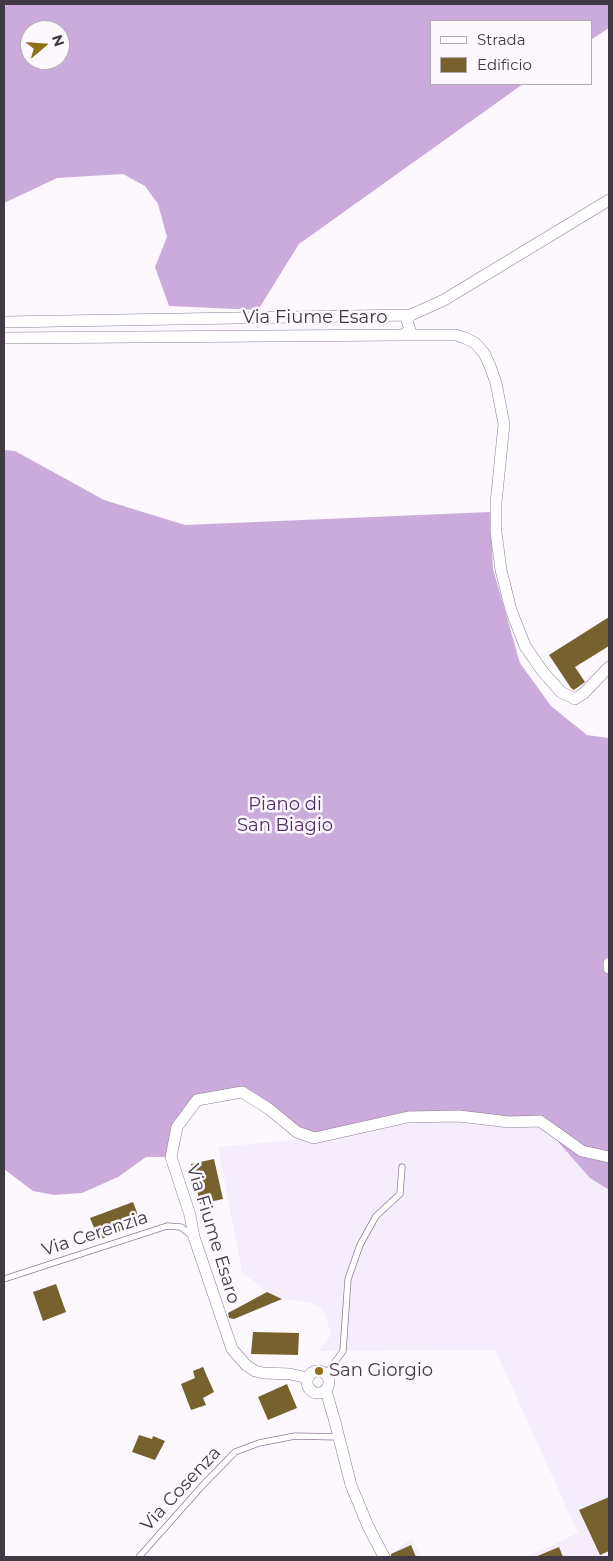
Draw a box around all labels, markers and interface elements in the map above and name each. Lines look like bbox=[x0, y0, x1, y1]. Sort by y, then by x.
north arrow bbox=[20, 20, 70, 70]
legend bbox=[430, 20, 593, 85]
text: Strada bbox=[477, 30, 526, 49]
text: N bbox=[48, 33, 69, 49]
text: Edificio bbox=[477, 55, 532, 74]
street label: Via Fiume Esaro bbox=[242, 307, 388, 329]
park label: Piano di San Biagio bbox=[237, 794, 333, 836]
street label: Via Fiume Esaro bbox=[181, 1161, 245, 1307]
street label: Via Cerenzia bbox=[39, 1207, 151, 1261]
place label: San Giorgio bbox=[329, 1360, 433, 1382]
marker: San Giorgio bbox=[313, 1365, 325, 1377]
street label: Via Cosenza bbox=[136, 1442, 226, 1536]

